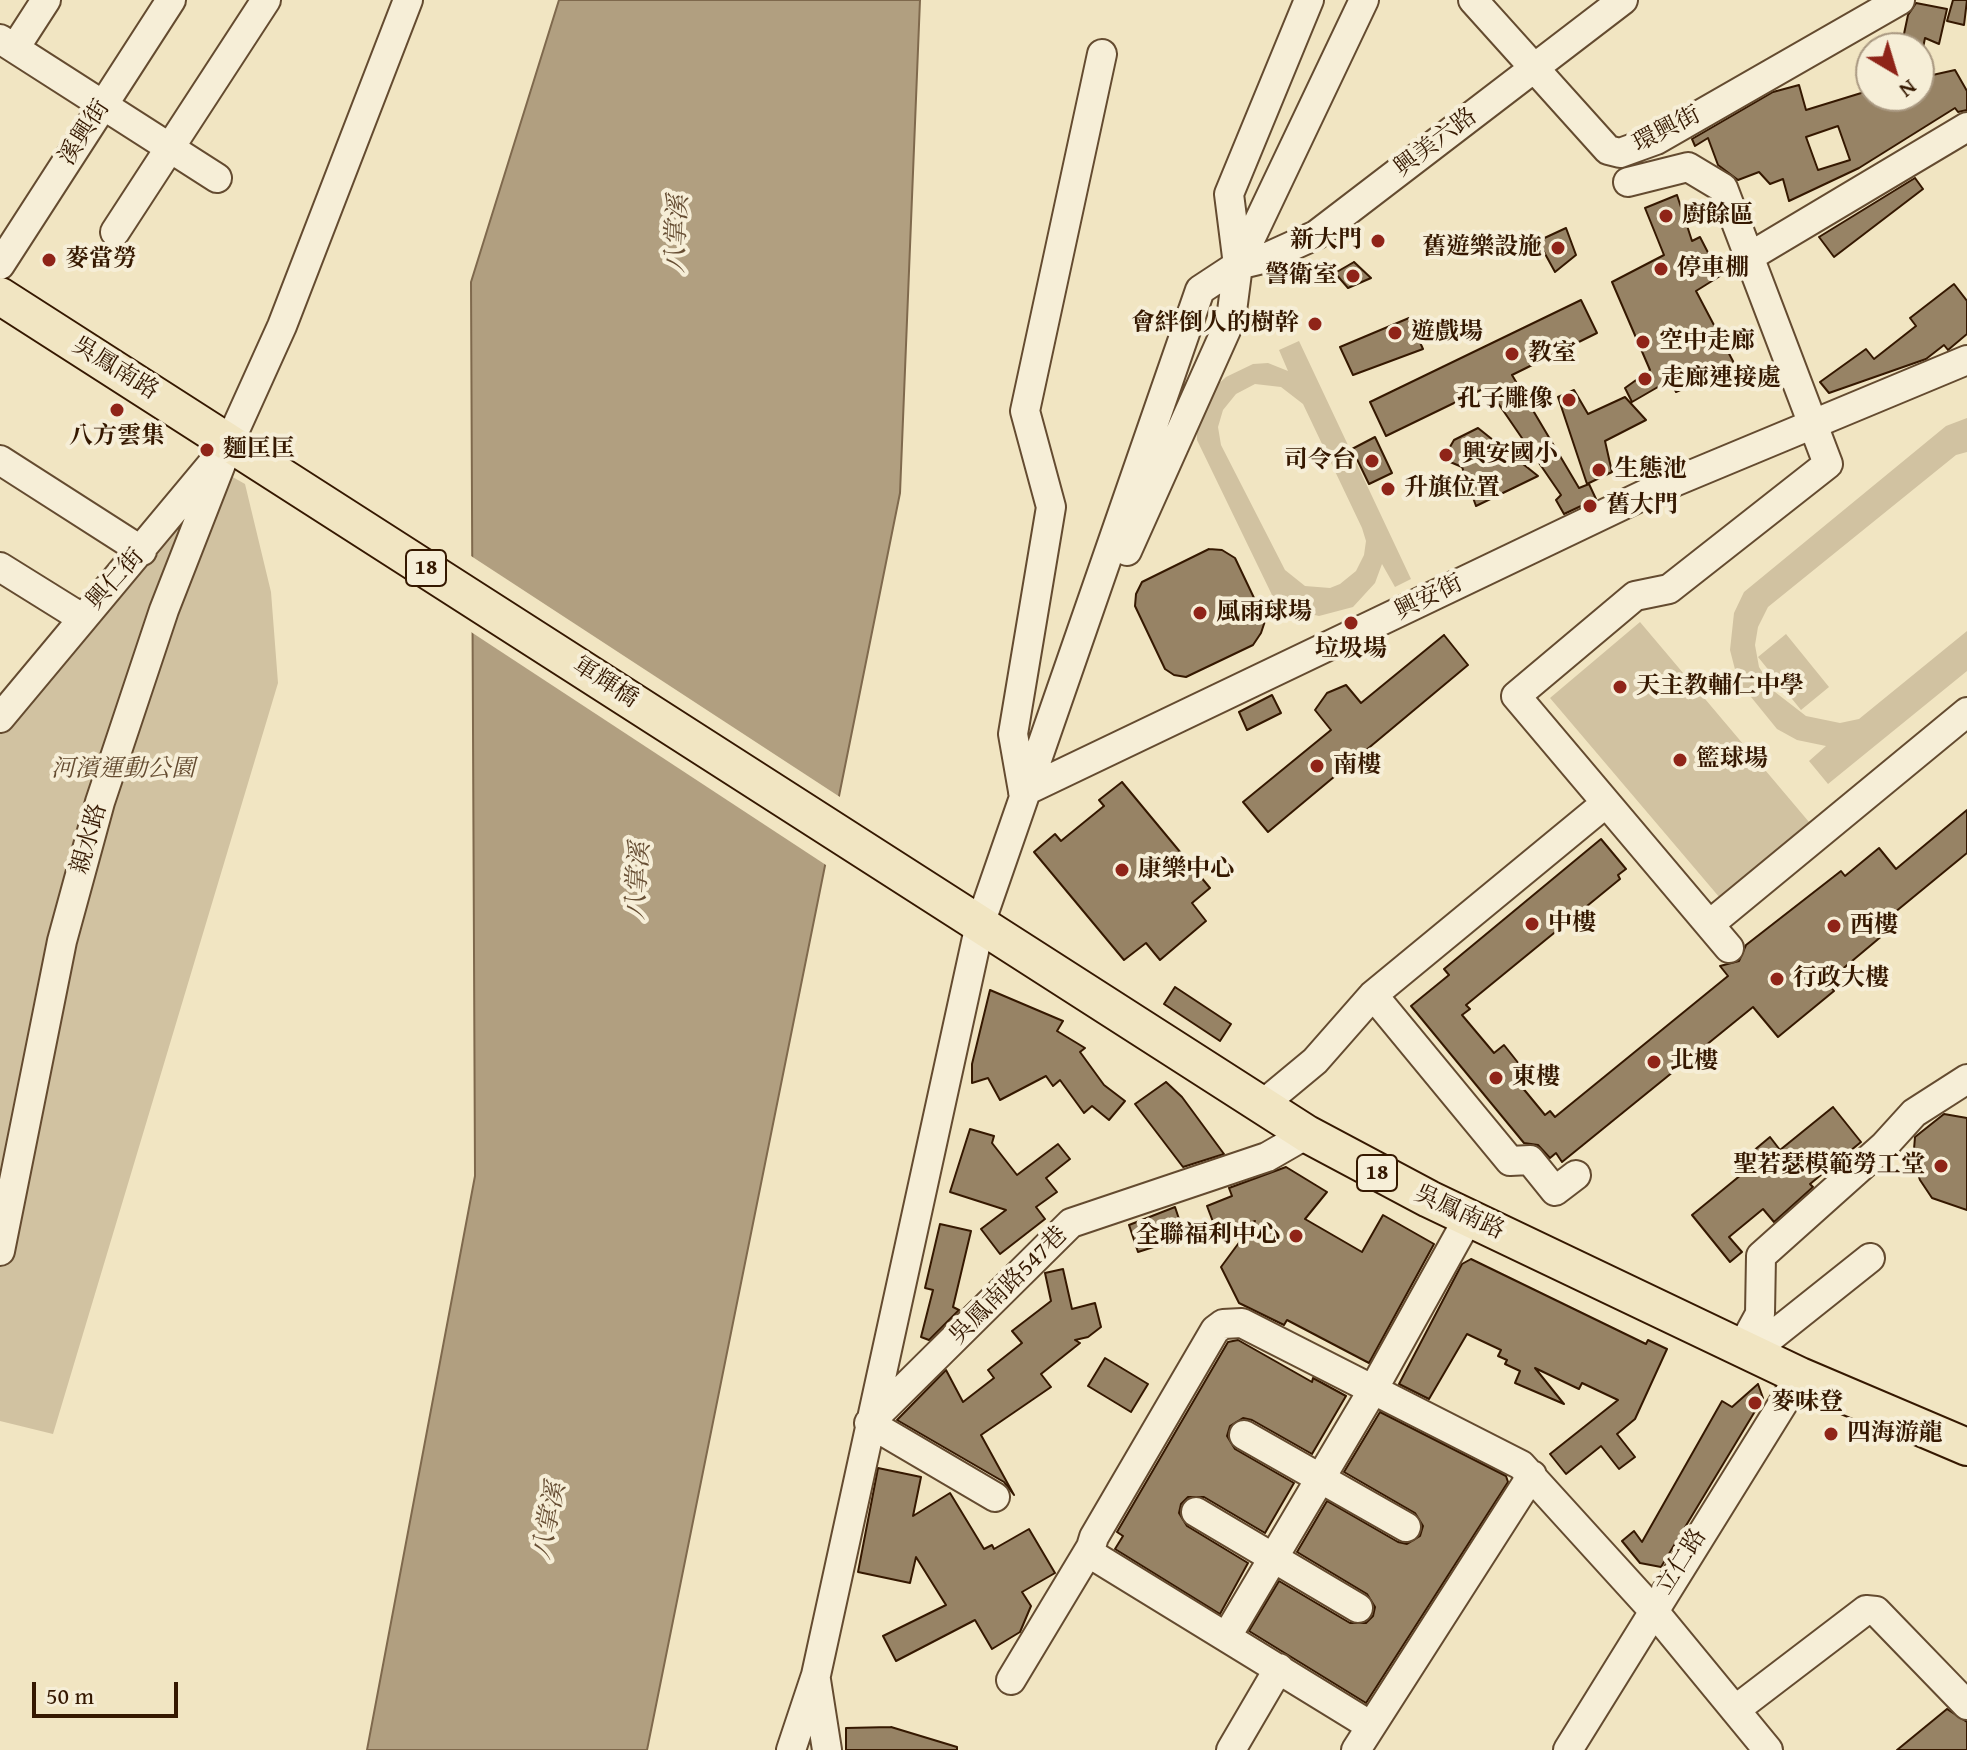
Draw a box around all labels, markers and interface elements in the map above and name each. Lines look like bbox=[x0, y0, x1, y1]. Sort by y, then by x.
north arrow bbox=[1855, 32, 1935, 112]
text: N bbox=[1893, 72, 1924, 106]
street label: 溪興街 bbox=[53, 95, 117, 171]
street label: 環興街 bbox=[1628, 101, 1706, 159]
street label: 興美六路 bbox=[1389, 103, 1483, 183]
water label: 八掌溪 bbox=[660, 194, 696, 274]
place label: 廚餘區 bbox=[1682, 202, 1754, 230]
marker: 廚餘區 bbox=[1657, 207, 1675, 225]
place label: 新大門 bbox=[1290, 227, 1362, 255]
marker: 新大門 bbox=[1369, 232, 1387, 250]
place label: 舊遊樂設施 bbox=[1422, 234, 1542, 262]
marker: 舊遊樂設施 bbox=[1549, 239, 1567, 257]
place label: 麥當勞 bbox=[65, 246, 137, 274]
marker: 麥當勞 bbox=[40, 251, 58, 269]
place label: 停車棚 bbox=[1677, 255, 1749, 283]
marker: 停車棚 bbox=[1652, 260, 1670, 278]
place label: 警衛室 bbox=[1265, 262, 1337, 290]
marker: 警衛室 bbox=[1344, 267, 1362, 285]
place label: 會絆倒人的樹幹 bbox=[1131, 310, 1299, 338]
marker: 會絆倒人的樹幹 bbox=[1306, 315, 1324, 333]
place label: 遊戲場 bbox=[1411, 319, 1483, 347]
marker: 遊戲場 bbox=[1386, 324, 1404, 342]
place label: 空中走廊 bbox=[1659, 328, 1755, 356]
street label: 吳鳳南路 bbox=[67, 331, 163, 407]
marker: 空中走廊 bbox=[1634, 333, 1652, 351]
place label: 教室 bbox=[1528, 340, 1576, 368]
marker: 教室 bbox=[1503, 345, 1521, 363]
place label: 走廊連接處 bbox=[1661, 365, 1781, 393]
marker: 走廊連接處 bbox=[1636, 370, 1654, 388]
place label: 孔子雕像 bbox=[1457, 386, 1553, 414]
marker: 孔子雕像 bbox=[1560, 391, 1578, 409]
marker: 八方雲集 bbox=[108, 401, 126, 419]
place label: 八方雲集 bbox=[69, 423, 165, 451]
place label: 麵匡匡 bbox=[223, 436, 295, 464]
marker: 麵匡匡 bbox=[198, 441, 216, 459]
place label: 興安國小 bbox=[1462, 441, 1558, 469]
marker: 興安國小 bbox=[1437, 446, 1455, 464]
place label: 司令台 bbox=[1284, 447, 1356, 475]
marker: 司令台 bbox=[1363, 452, 1381, 470]
place label: 生態池 bbox=[1615, 456, 1687, 484]
marker: 生態池 bbox=[1590, 461, 1608, 479]
place label: 升旗位置 bbox=[1404, 475, 1500, 503]
marker: 升旗位置 bbox=[1379, 480, 1397, 498]
place label: 舊大門 bbox=[1606, 492, 1678, 520]
marker: 舊大門 bbox=[1581, 497, 1599, 515]
street label: 興仁街 bbox=[81, 544, 151, 616]
road number: 18 bbox=[406, 550, 446, 586]
street label: 興安街 bbox=[1390, 569, 1468, 627]
place label: 風雨球場 bbox=[1216, 599, 1312, 627]
marker: 風雨球場 bbox=[1191, 604, 1209, 622]
marker: 垃圾場 bbox=[1342, 614, 1360, 632]
place label: 垃圾場 bbox=[1315, 636, 1387, 664]
street label: 軍輝橋 bbox=[567, 651, 643, 715]
place label: 天主教輔仁中學 bbox=[1636, 673, 1804, 701]
marker: 天主教輔仁中學 bbox=[1611, 678, 1629, 696]
place label: 籃球場 bbox=[1696, 746, 1768, 774]
marker: 籃球場 bbox=[1671, 751, 1689, 769]
place label: 南樓 bbox=[1333, 752, 1381, 780]
park label: 河濱運動公園 bbox=[51, 756, 195, 784]
marker: 南樓 bbox=[1308, 757, 1326, 775]
street label: 親水路 bbox=[66, 800, 114, 878]
water label: 八掌溪 bbox=[621, 841, 657, 921]
place label: 康樂中心 bbox=[1138, 856, 1234, 884]
marker: 康樂中心 bbox=[1113, 861, 1131, 879]
place label: 中樓 bbox=[1548, 910, 1596, 938]
place label: 西樓 bbox=[1850, 912, 1898, 940]
marker: 中樓 bbox=[1523, 915, 1541, 933]
marker: 西樓 bbox=[1825, 917, 1843, 935]
place label: 行政大樓 bbox=[1793, 965, 1889, 993]
marker: 行政大樓 bbox=[1768, 970, 1786, 988]
place label: 北樓 bbox=[1670, 1048, 1718, 1076]
marker: 北樓 bbox=[1645, 1053, 1663, 1071]
place label: 東樓 bbox=[1512, 1064, 1560, 1092]
marker: 東樓 bbox=[1487, 1069, 1505, 1087]
place label: 聖若瑟模範勞工堂 bbox=[1733, 1152, 1925, 1180]
road number: 18 bbox=[1357, 1155, 1397, 1191]
marker: 聖若瑟模範勞工堂 bbox=[1932, 1157, 1950, 1175]
street label: 吳鳳南路 bbox=[1409, 1180, 1509, 1246]
street label: 吳鳳南路547巷 bbox=[944, 1221, 1074, 1351]
place label: 全聯福利中心 bbox=[1136, 1222, 1280, 1250]
marker: 全聯福利中心 bbox=[1287, 1227, 1305, 1245]
place label: 麥味登 bbox=[1771, 1389, 1843, 1417]
marker: 麥味登 bbox=[1746, 1394, 1764, 1412]
place label: 四海游龍 bbox=[1847, 1420, 1943, 1448]
marker: 四海游龍 bbox=[1822, 1425, 1840, 1443]
water label: 八掌溪 bbox=[527, 1480, 573, 1562]
street label: 立仁路 bbox=[1651, 1524, 1713, 1600]
scale bar bbox=[36, 1666, 182, 1716]
text: 50 m bbox=[46, 1678, 94, 1713]

